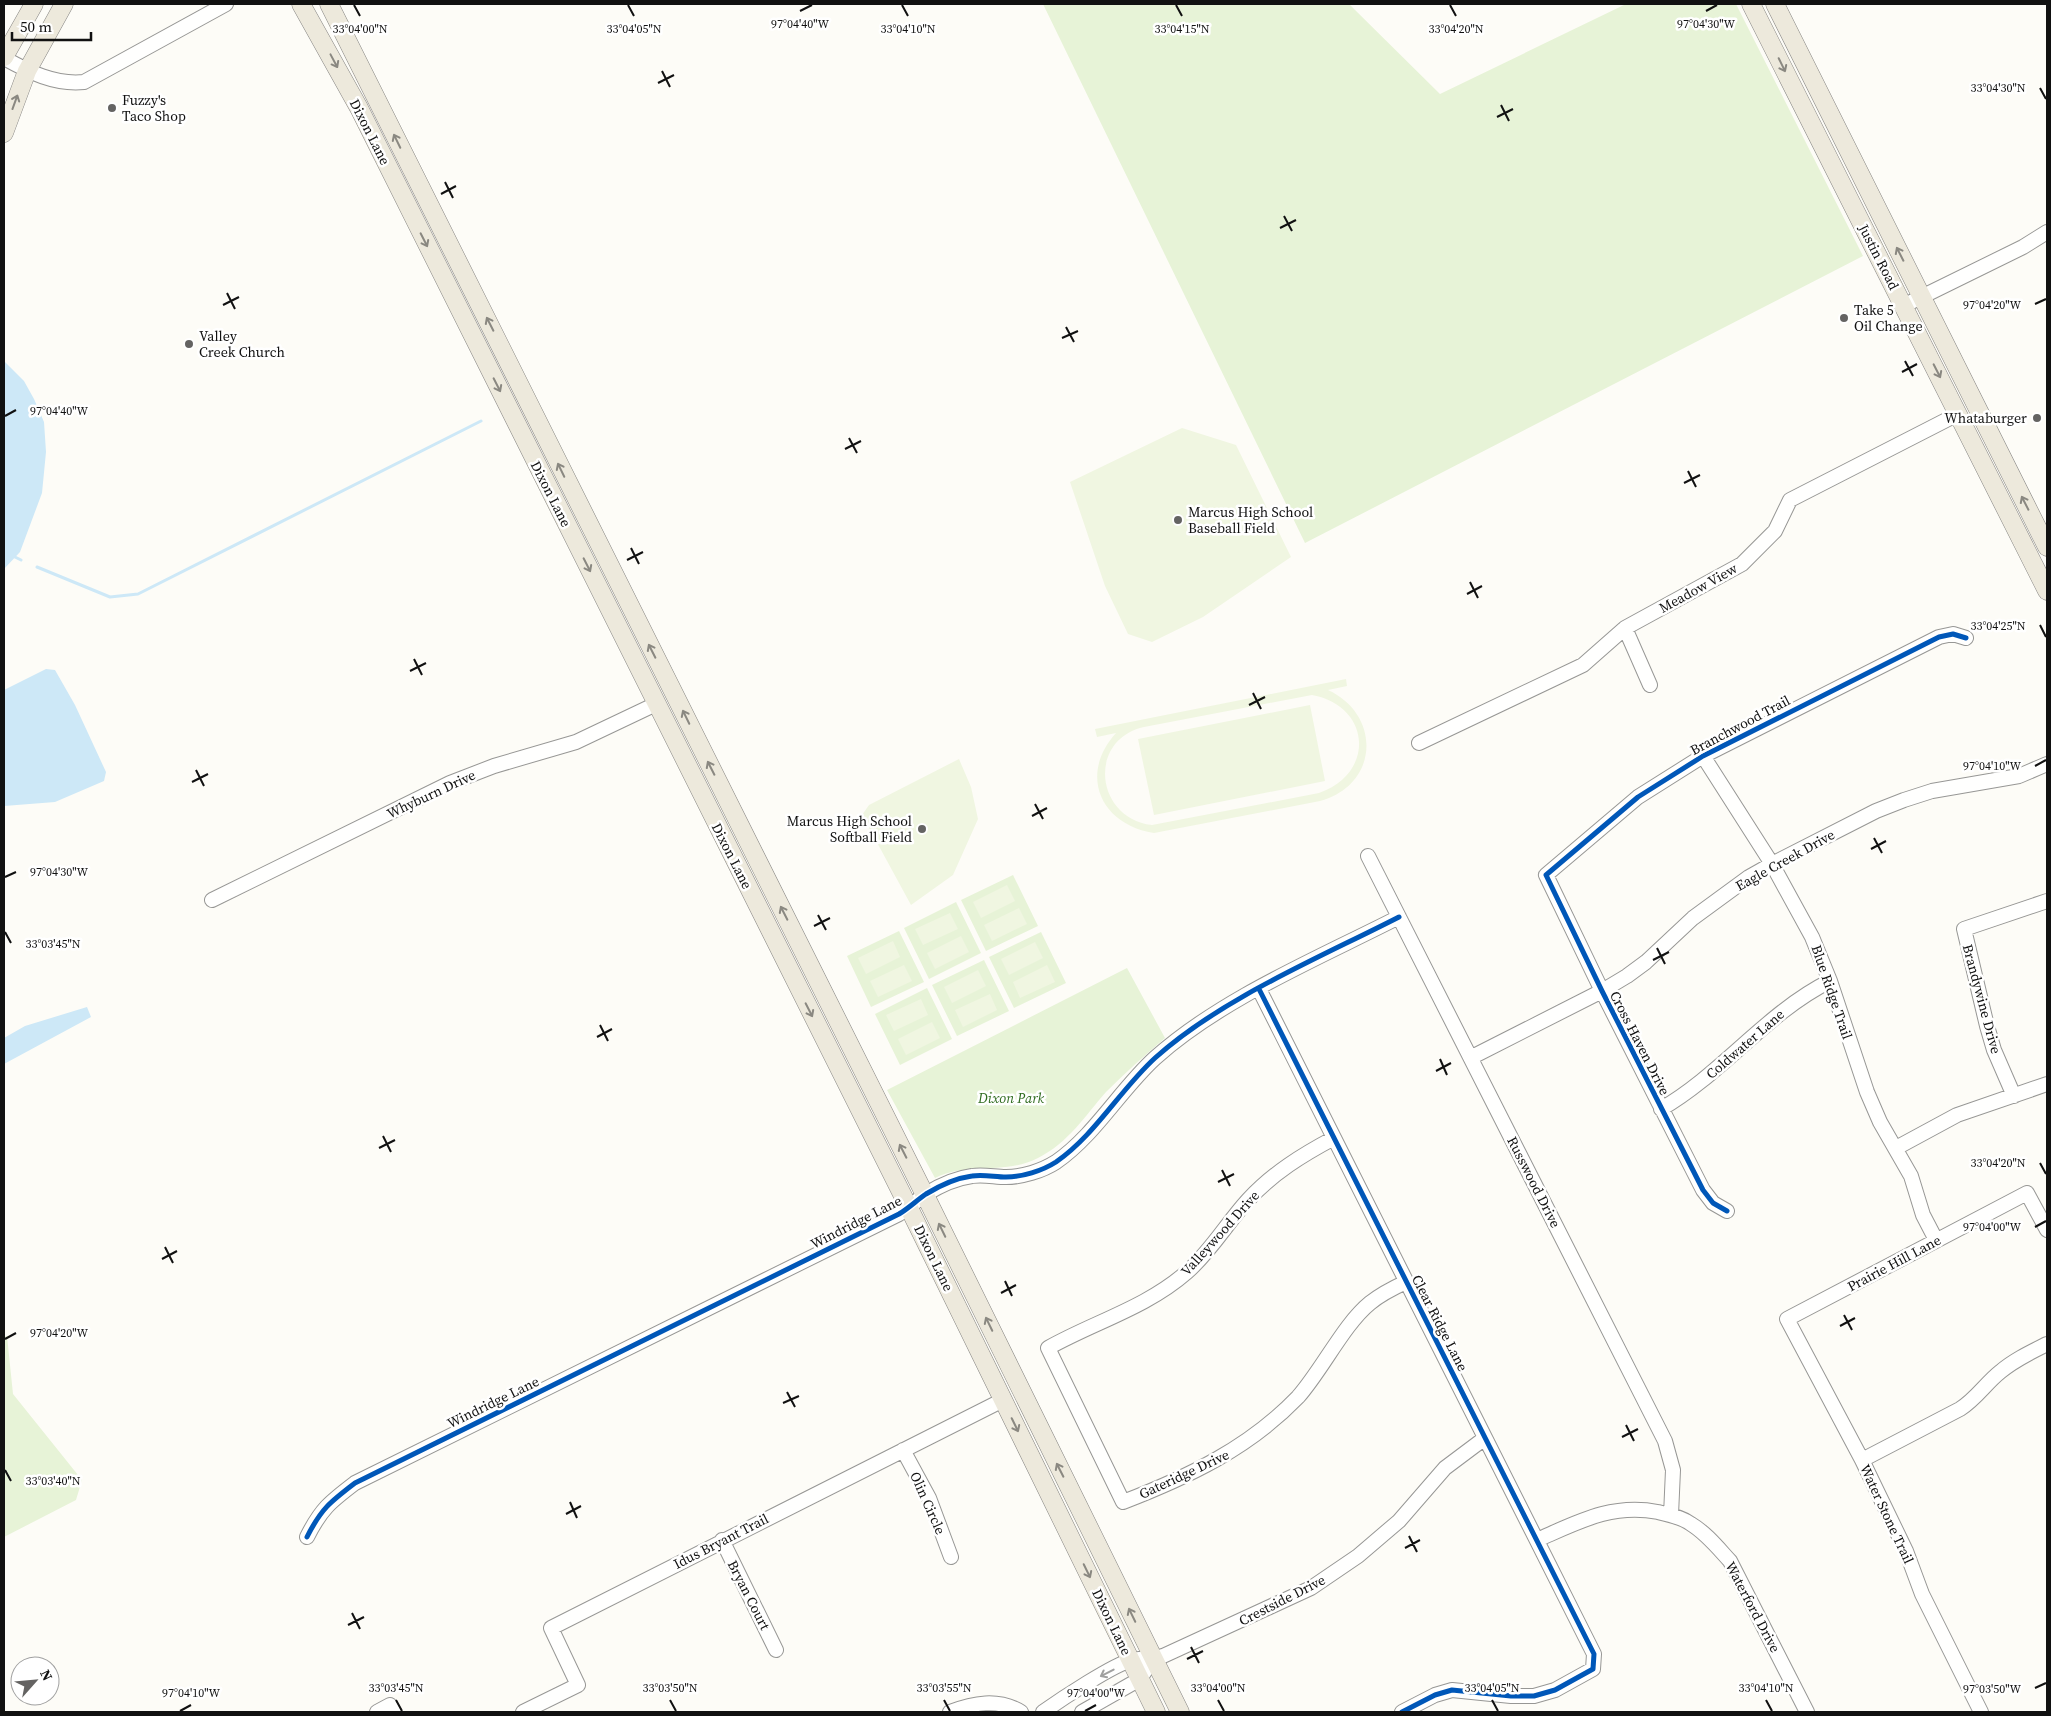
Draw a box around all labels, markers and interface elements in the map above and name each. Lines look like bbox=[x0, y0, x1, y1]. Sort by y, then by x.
scale bar bbox=[12, 10, 91, 42]
text: 50 m bbox=[20, 16, 52, 37]
text: 97°04'40"W bbox=[771, 16, 829, 32]
text: 97°04'30"W bbox=[1677, 16, 1735, 32]
text: 33°04'00"N bbox=[332, 21, 388, 37]
text: 33°04'05"N bbox=[606, 21, 662, 37]
text: 33°04'10"N bbox=[880, 21, 936, 37]
text: 33°04'15"N bbox=[1154, 21, 1210, 37]
text: 33°04'20"N bbox=[1428, 21, 1484, 37]
one-way arrow bbox=[330, 53, 339, 68]
one-way arrow bbox=[1778, 57, 1787, 72]
text: 33°04'30"N bbox=[1970, 80, 2026, 96]
place label: Fuzzy's Taco Shop bbox=[122, 90, 186, 126]
one-way arrow bbox=[11, 95, 20, 110]
street label: Dixon Lane bbox=[345, 96, 395, 168]
marker: Fuzzy's Taco Shop bbox=[106, 102, 118, 114]
one-way arrow bbox=[392, 134, 402, 149]
street label: Justin Road bbox=[1853, 220, 1904, 293]
one-way arrow bbox=[420, 232, 429, 247]
one-way arrow bbox=[1895, 246, 1905, 261]
text: 97°04'20"W bbox=[1963, 297, 2021, 313]
place label: Take 5 Oil Change bbox=[1854, 300, 1923, 336]
marker: Take 5 Oil Change bbox=[1838, 312, 1850, 324]
one-way arrow bbox=[485, 317, 494, 332]
place label: Valley Creek Church bbox=[199, 326, 285, 362]
marker: Valley Creek Church bbox=[183, 338, 195, 350]
one-way arrow bbox=[1932, 364, 1942, 379]
one-way arrow bbox=[493, 377, 502, 392]
text: 97°04'40"W bbox=[30, 403, 88, 419]
place label: Whataburger bbox=[1944, 408, 2027, 428]
marker: Whataburger bbox=[2031, 412, 2043, 424]
street label: Dixon Lane bbox=[526, 458, 576, 530]
one-way arrow bbox=[556, 463, 565, 478]
one-way arrow bbox=[2020, 496, 2030, 511]
place label: Marcus High School Baseball Field bbox=[1188, 502, 1313, 538]
marker: Marcus High School Baseball Field bbox=[1172, 514, 1184, 526]
one-way arrow bbox=[583, 557, 592, 572]
street label: Meadow View bbox=[1655, 558, 1741, 618]
text: 33°04'25"N bbox=[1970, 618, 2026, 634]
one-way arrow bbox=[647, 644, 656, 659]
street label: Branchwood Trail bbox=[1686, 690, 1794, 760]
one-way arrow bbox=[681, 710, 690, 725]
text: 97°04'10"W bbox=[1963, 758, 2021, 774]
one-way arrow bbox=[706, 761, 715, 776]
street label: Whyburn Drive bbox=[383, 765, 479, 823]
place label: Marcus High School Softball Field bbox=[787, 811, 912, 847]
street label: Dixon Lane bbox=[707, 820, 757, 892]
marker: Marcus High School Softball Field bbox=[916, 823, 928, 835]
street label: Eagle Creek Drive bbox=[1732, 824, 1838, 896]
text: 97°04'30"W bbox=[30, 864, 88, 880]
one-way arrow bbox=[779, 906, 788, 921]
text: 33°03'45"N bbox=[25, 936, 81, 952]
street label: Blue Ridge Trail bbox=[1806, 942, 1858, 1042]
street label: Brandywine Drive bbox=[1958, 942, 2006, 1056]
street label: Cross Haven Drive bbox=[1605, 987, 1675, 1099]
one-way arrow bbox=[804, 1003, 814, 1018]
street label: Coldwater Lane bbox=[1702, 1004, 1788, 1084]
park label: Dixon Park bbox=[977, 1088, 1045, 1108]
street label: Russwood Drive bbox=[1502, 1133, 1566, 1231]
one-way arrow bbox=[898, 1144, 907, 1159]
text: 33°04'20"N bbox=[1970, 1155, 2026, 1171]
street label: Valleywood Drive bbox=[1176, 1186, 1264, 1280]
street label: Windridge Lane bbox=[807, 1190, 905, 1254]
text: 97°04'00"W bbox=[1963, 1219, 2021, 1235]
street label: Dixon Lane bbox=[909, 1221, 959, 1295]
one-way arrow bbox=[937, 1223, 947, 1238]
street label: Prairie Hill Lane bbox=[1844, 1230, 1944, 1296]
street label: Clear Ridge Lane bbox=[1407, 1271, 1473, 1375]
one-way arrow bbox=[984, 1317, 993, 1332]
text: 97°04'20"W bbox=[30, 1325, 88, 1341]
street label: Windridge Lane bbox=[444, 1371, 542, 1433]
one-way arrow bbox=[1011, 1417, 1020, 1432]
street label: Gateridge Drive bbox=[1136, 1444, 1232, 1504]
street label: Water Stone Trail bbox=[1855, 1461, 1919, 1567]
one-way arrow bbox=[1055, 1462, 1065, 1477]
street label: Olin Circle bbox=[905, 1468, 951, 1538]
text: 33°03'40"N bbox=[25, 1473, 81, 1489]
street label: Idus Bryant Trail bbox=[670, 1508, 772, 1574]
street label: Bryan Court bbox=[723, 1557, 775, 1634]
street label: Waterford Drive bbox=[1721, 1558, 1785, 1656]
one-way arrow bbox=[1083, 1563, 1092, 1578]
street label: Crestside Drive bbox=[1235, 1570, 1329, 1630]
street label: Dixon Lane bbox=[1087, 1585, 1137, 1659]
one-way arrow bbox=[1127, 1608, 1136, 1623]
north arrow bbox=[10, 1656, 60, 1706]
text: N bbox=[35, 1666, 58, 1684]
one-way arrow bbox=[1100, 1669, 1115, 1678]
text: 33°03'45"N bbox=[368, 1680, 424, 1696]
text: 33°03'50"N bbox=[642, 1680, 698, 1696]
text: 33°03'55"N bbox=[916, 1680, 972, 1696]
text: 33°04'00"N bbox=[1190, 1680, 1246, 1696]
text: 33°04'05"N bbox=[1464, 1680, 1520, 1696]
text: 33°04'10"N bbox=[1738, 1680, 1794, 1696]
text: 97°03'50"W bbox=[1963, 1681, 2021, 1697]
text: 97°04'10"W bbox=[162, 1685, 220, 1701]
text: 97°04'00"W bbox=[1067, 1685, 1125, 1701]

